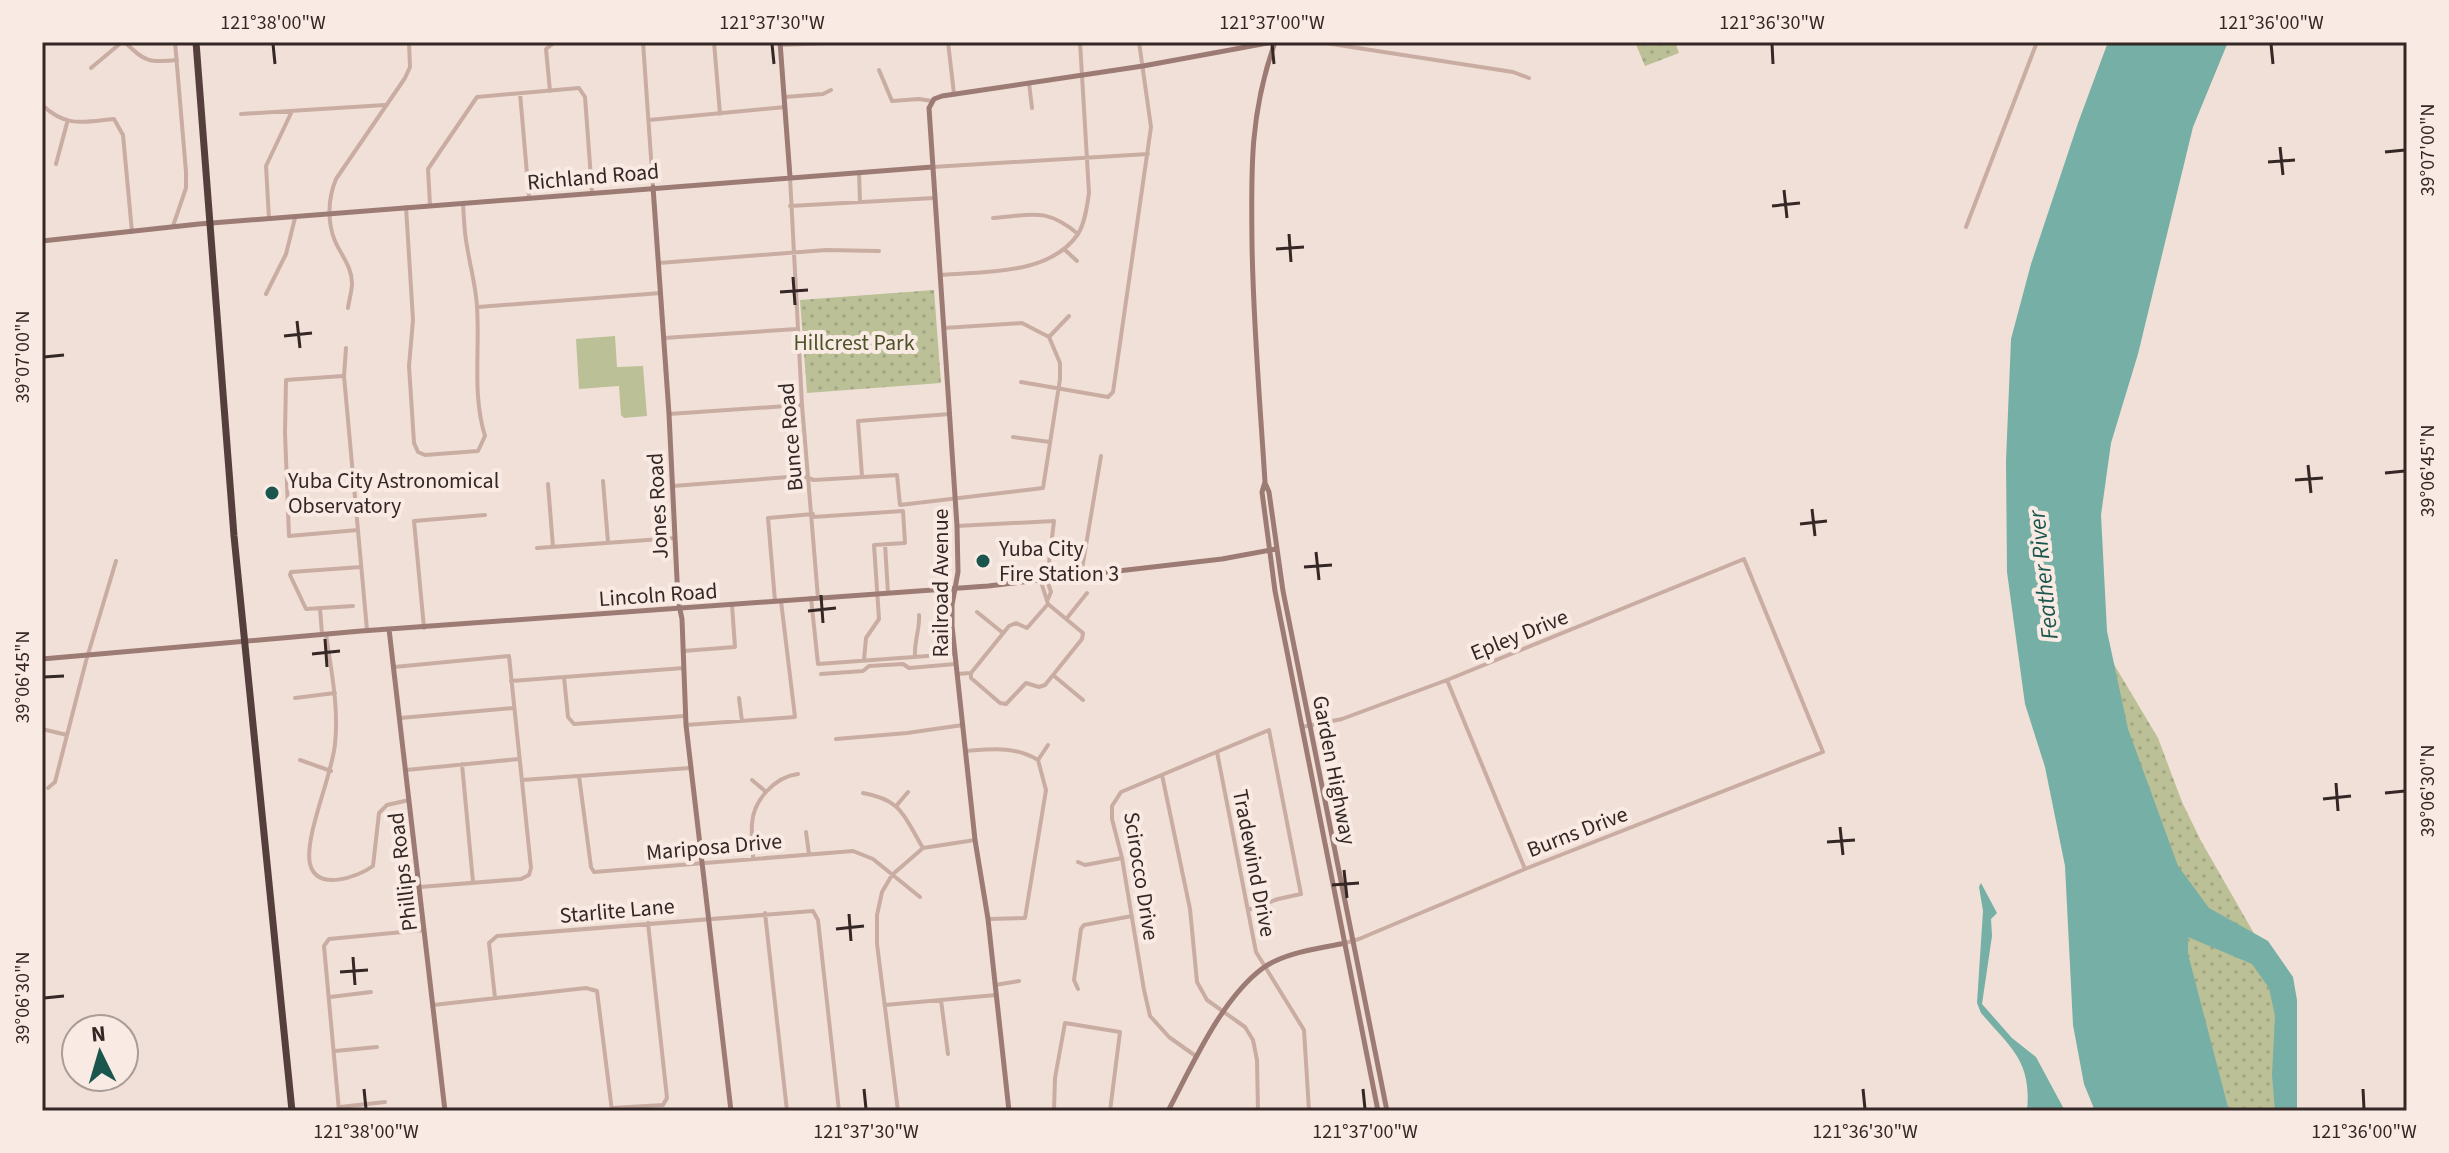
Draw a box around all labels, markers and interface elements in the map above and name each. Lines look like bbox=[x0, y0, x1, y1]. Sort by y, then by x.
text: 121°38'00"W bbox=[220, 9, 326, 37]
text: 121°37'30"W bbox=[719, 9, 825, 37]
text: 121°37'00"W bbox=[1219, 9, 1325, 37]
text: 121°36'30"W bbox=[1719, 9, 1825, 37]
text: 121°36'00"W bbox=[2218, 9, 2324, 37]
text: 39°07'00"N bbox=[2414, 104, 2442, 196]
street label: Richland Road bbox=[526, 155, 660, 199]
text: 39°07'00"N bbox=[9, 311, 37, 403]
park label: Hillcrest Park bbox=[793, 327, 915, 359]
street label: Bunce Road bbox=[770, 381, 812, 493]
text: 39°06'45"N bbox=[2414, 425, 2442, 517]
street label: Jones Road bbox=[639, 452, 677, 560]
place label: Yuba City Astronomical Observatory bbox=[287, 465, 499, 522]
marker: Yuba City Astronomical Observatory bbox=[263, 484, 281, 502]
water label: Feather River bbox=[2019, 507, 2068, 641]
street label: Railroad Avenue bbox=[925, 508, 957, 658]
place label: Yuba City Fire Station 3 bbox=[998, 533, 1119, 590]
marker: Yuba City Fire Station 3 bbox=[974, 552, 992, 570]
street label: Lincoln Road bbox=[598, 575, 718, 615]
street label: Epley Drive bbox=[1466, 601, 1573, 669]
text: 39°06'45"N bbox=[9, 631, 37, 723]
street label: Garden Highway bbox=[1304, 693, 1364, 848]
text: 39°06'30"N bbox=[2414, 745, 2442, 837]
street label: Tradewind Drive bbox=[1224, 787, 1284, 940]
street label: Burns Drive bbox=[1522, 798, 1633, 866]
street label: Scirocco Drive bbox=[1115, 810, 1167, 943]
street label: Phillips Road bbox=[380, 811, 426, 933]
street label: Mariposa Drive bbox=[645, 825, 784, 869]
street label: Starlite Lane bbox=[558, 890, 676, 932]
text: 39°06'30"N bbox=[9, 952, 37, 1044]
north arrow bbox=[60, 1013, 140, 1093]
text: N bbox=[90, 1017, 107, 1051]
text: 121°38'00"W bbox=[313, 1118, 419, 1146]
text: 121°37'30"W bbox=[813, 1118, 919, 1146]
text: 121°37'00"W bbox=[1312, 1118, 1418, 1146]
text: 121°36'30"W bbox=[1812, 1118, 1918, 1146]
text: 121°36'00"W bbox=[2311, 1118, 2417, 1146]

